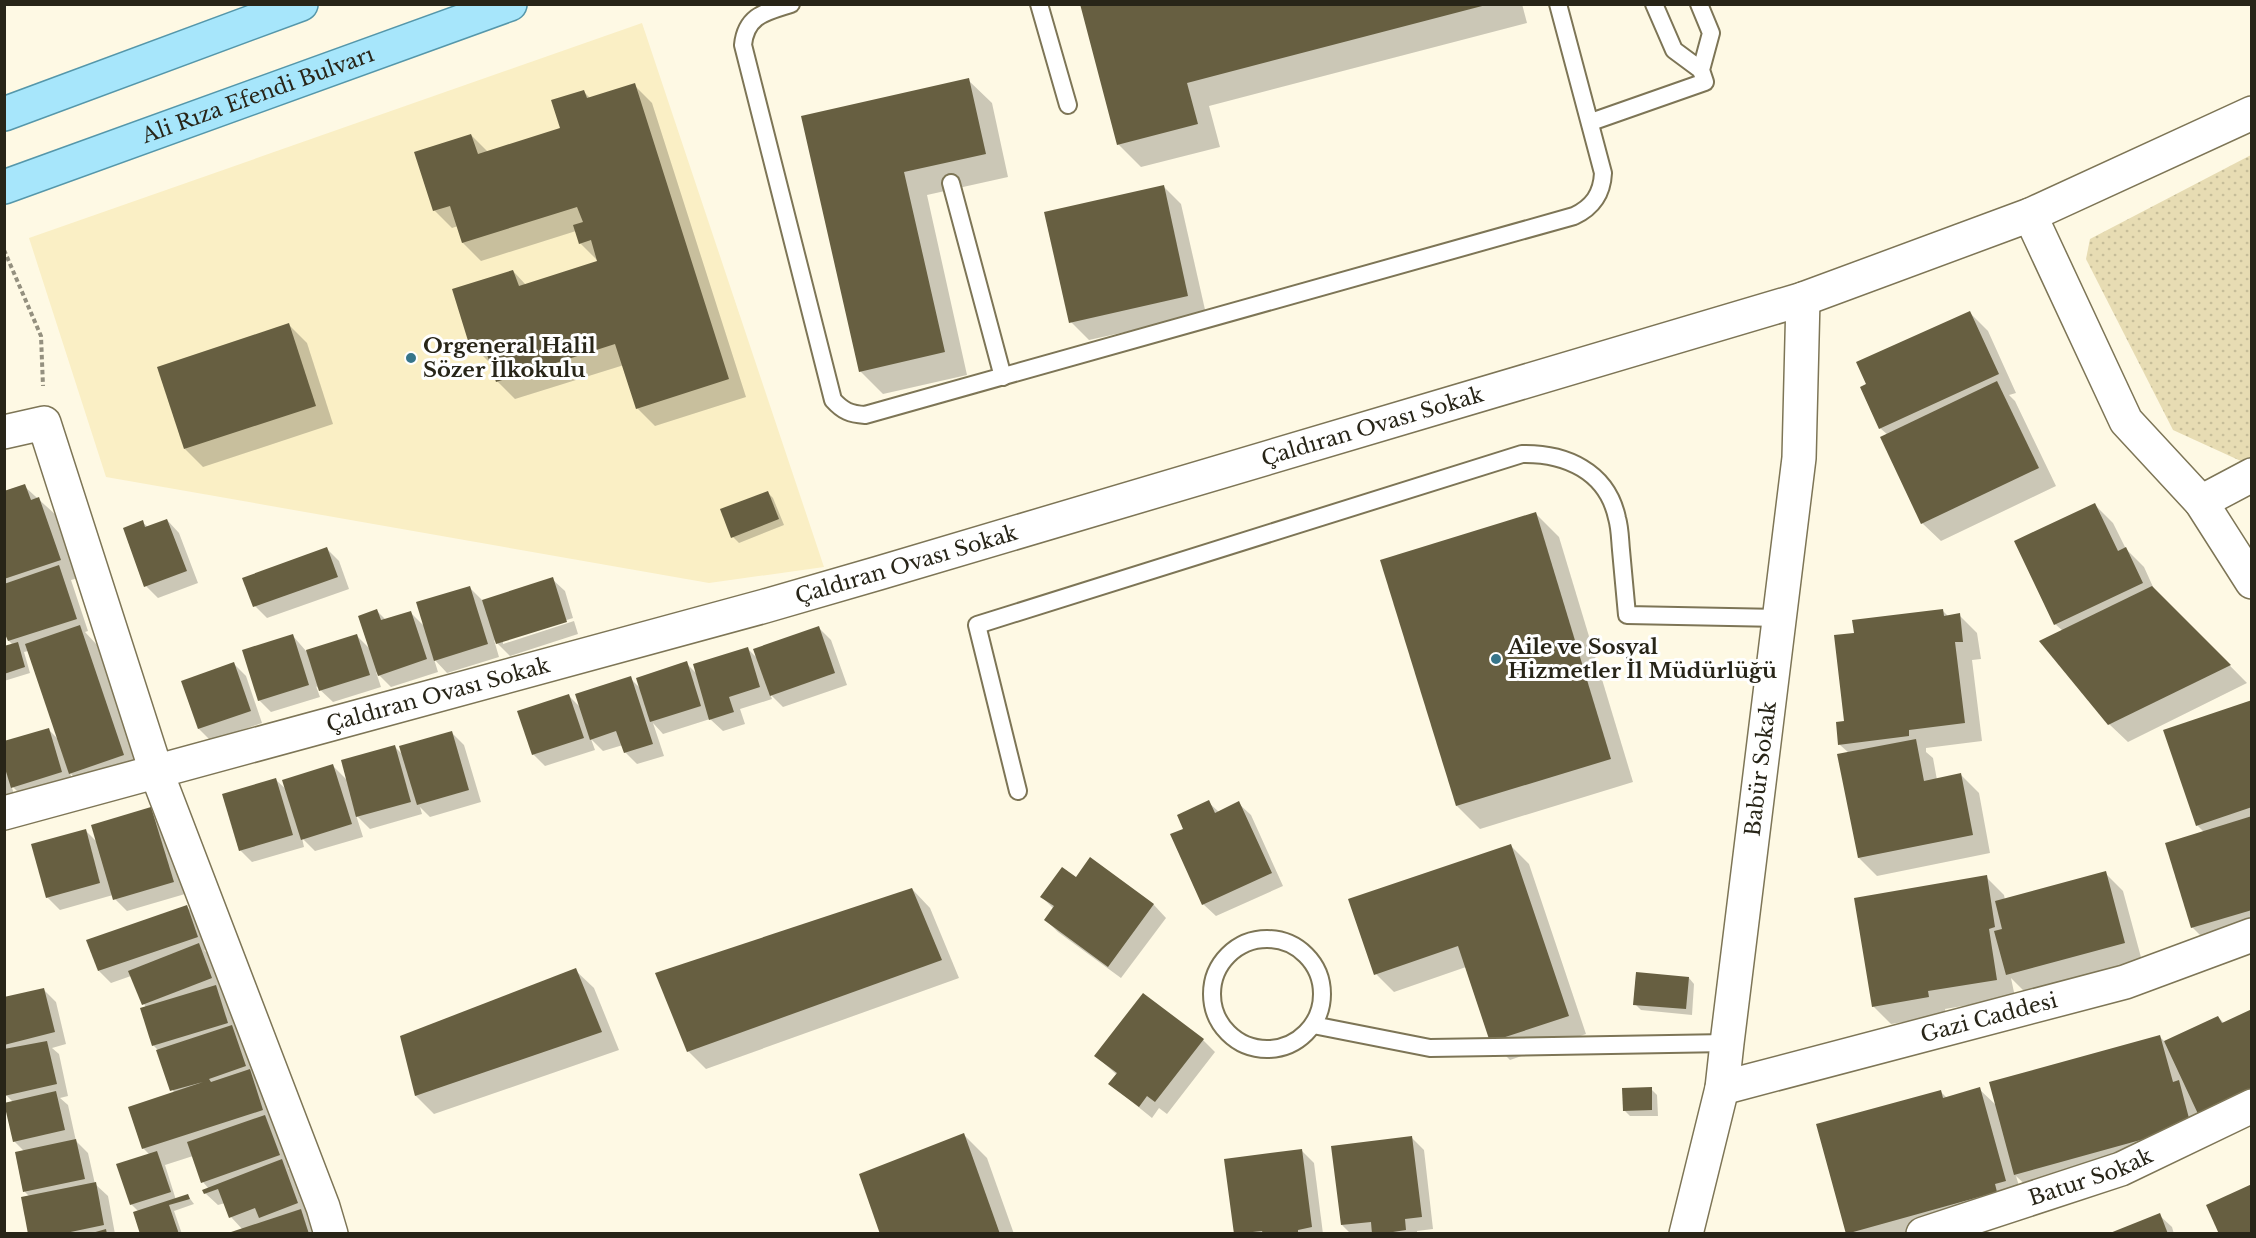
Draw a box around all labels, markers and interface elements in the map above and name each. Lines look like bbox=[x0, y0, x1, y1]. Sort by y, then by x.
street label: Ali Rıza Efendi Bulvarı bbox=[137, 41, 378, 149]
place label: Orgeneral Halil Sözer İlkokulu bbox=[423, 333, 596, 383]
marker: Orgeneral Halil Sözer İlkokulu bbox=[404, 351, 418, 365]
street label: Çaldıran Ovası Sokak bbox=[1258, 381, 1487, 472]
street label: Çaldıran Ovası Sokak bbox=[792, 520, 1021, 610]
place label: Aile ve Sosyal Hizmetler İl Müdürlüğü bbox=[1507, 634, 1777, 684]
street label: Çaldıran Ovası Sokak bbox=[324, 652, 553, 738]
marker: Aile ve Sosyal Hizmetler İl Müdürlüğü bbox=[1489, 652, 1503, 666]
street label: Babür Sokak bbox=[1740, 700, 1782, 838]
street label: Gazi Caddesi bbox=[1918, 987, 2060, 1048]
street label: Batur Sokak bbox=[2025, 1143, 2157, 1211]

